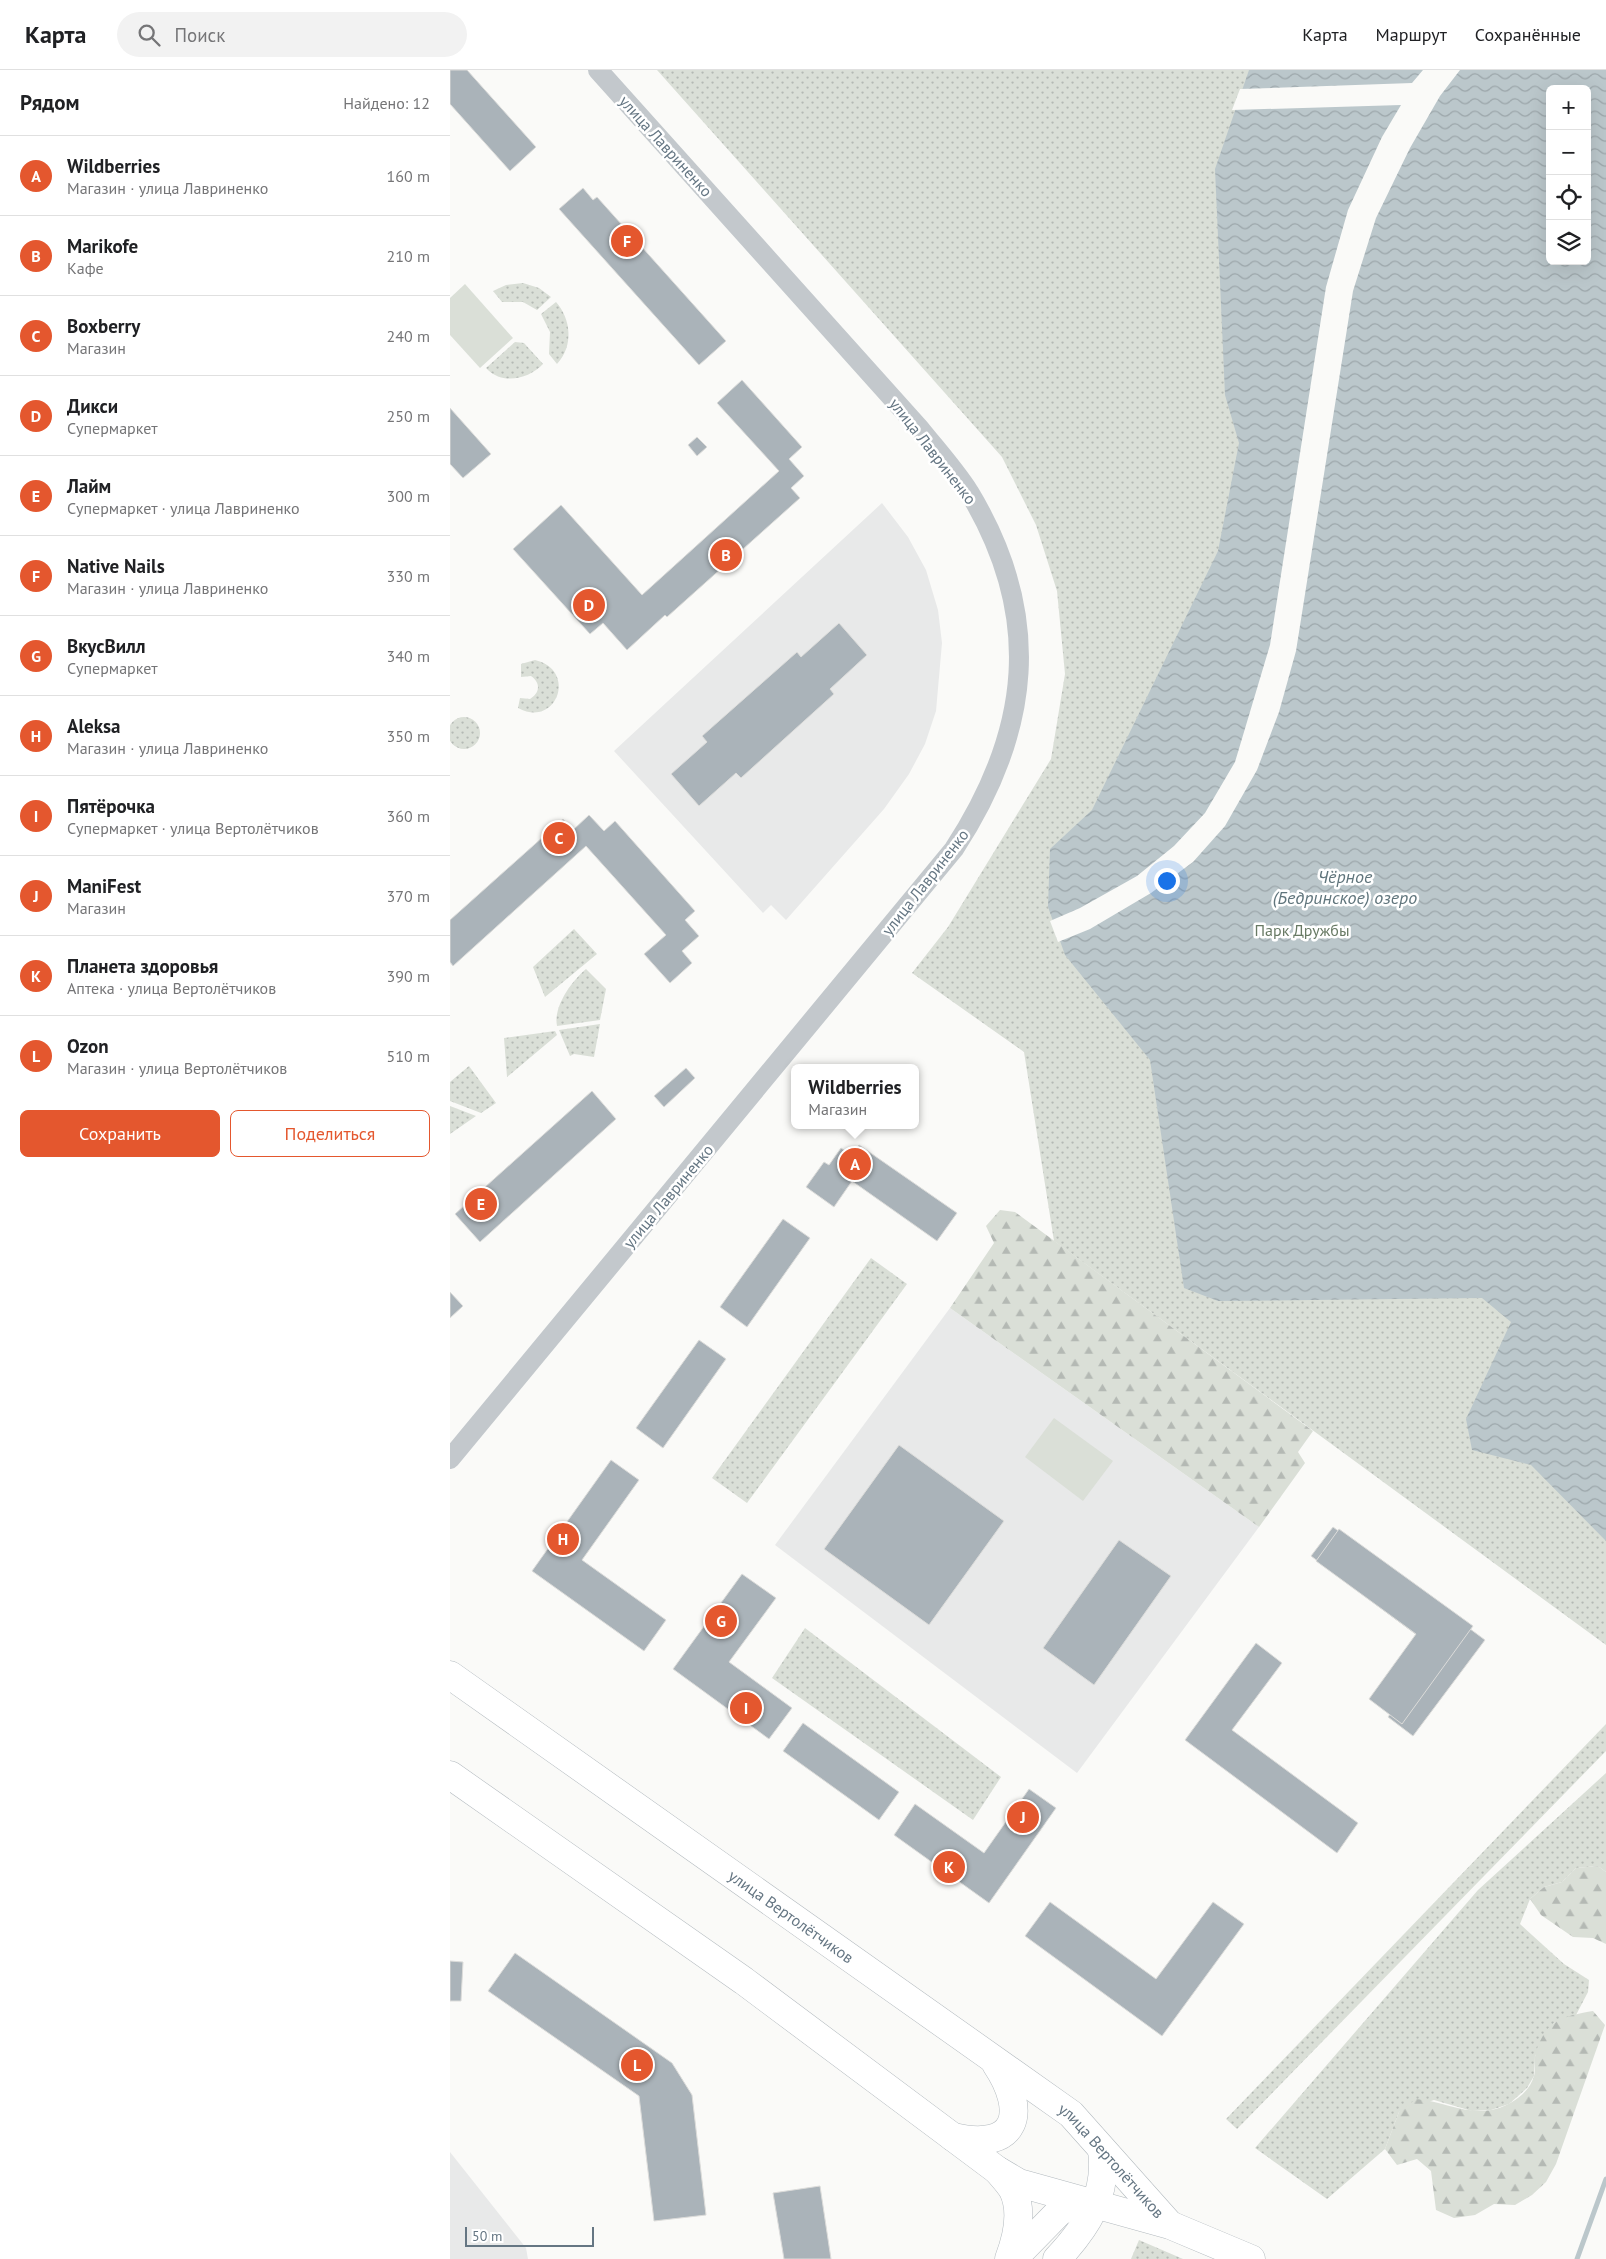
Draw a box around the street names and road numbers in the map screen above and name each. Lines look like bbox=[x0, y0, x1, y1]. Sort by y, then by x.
street label: улица Лавриненко bbox=[615, 91, 717, 201]
street label: улица Лавриненко bbox=[885, 394, 981, 508]
street label: улица Лавриненко bbox=[877, 825, 973, 939]
street label: улица Лавриненко bbox=[619, 1140, 717, 1252]
street label: улица Вертолётчиков bbox=[725, 1865, 858, 1967]
street label: улица Вертолётчиков bbox=[1055, 2098, 1169, 2222]

